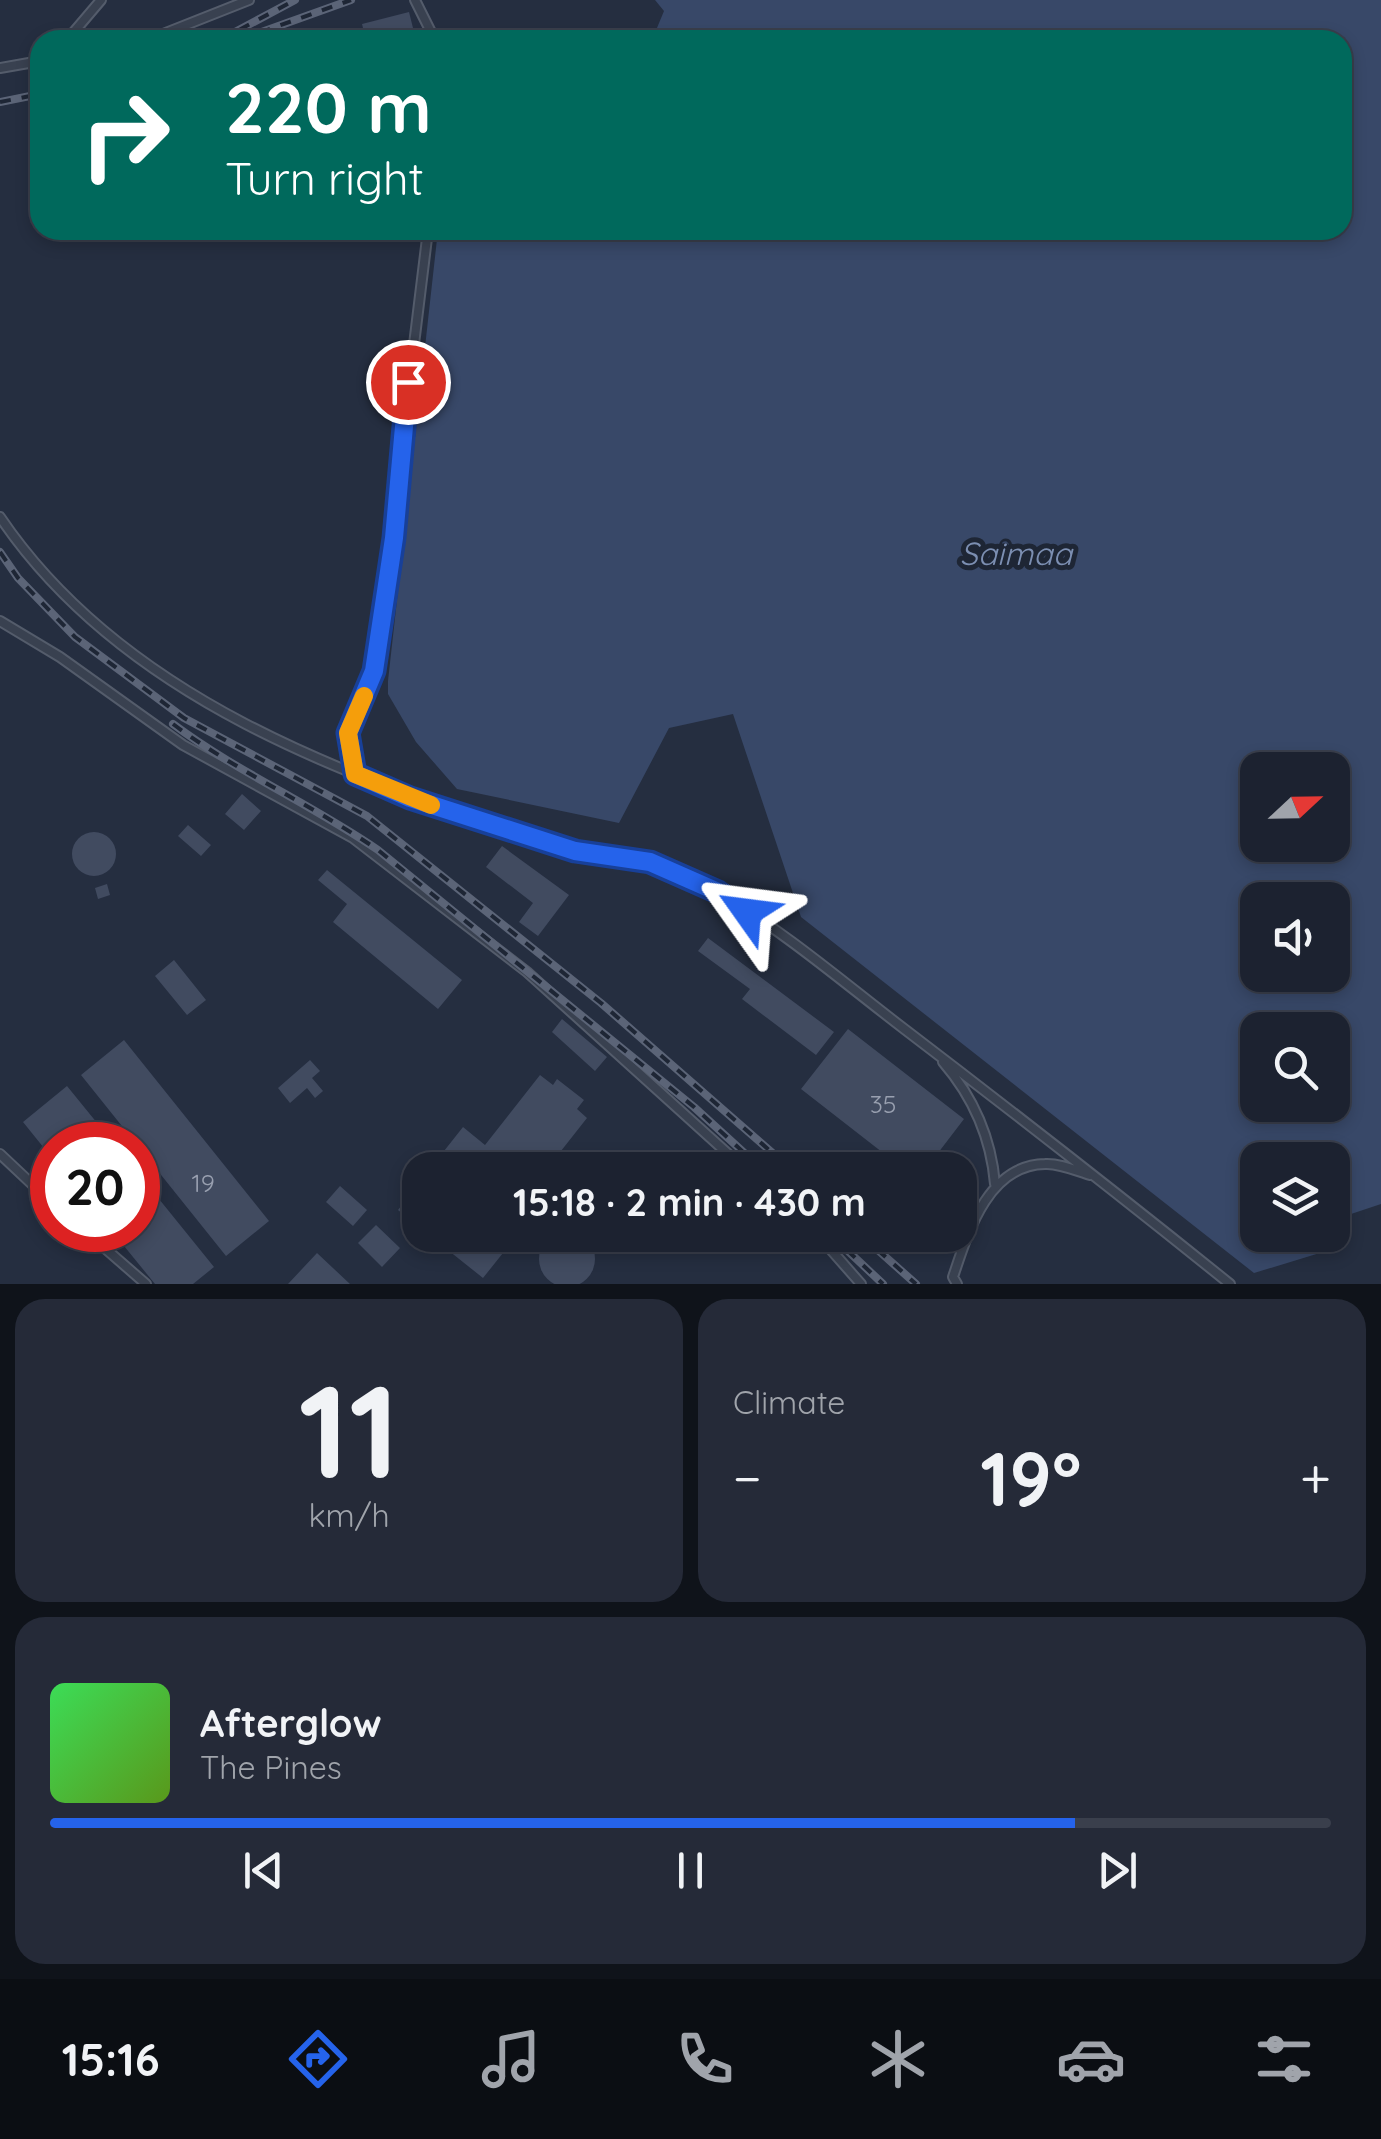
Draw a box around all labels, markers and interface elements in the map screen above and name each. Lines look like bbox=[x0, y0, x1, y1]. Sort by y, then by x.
text: 220 m bbox=[225, 63, 432, 151]
icon: right bbox=[60, 70, 190, 200]
text: Turn right bbox=[225, 150, 424, 206]
pin bbox=[366, 340, 451, 425]
icon: arrive bbox=[381, 355, 436, 410]
water label: Saimaa bbox=[960, 533, 1074, 573]
north arrow bbox=[1240, 752, 1350, 862]
map controls bbox=[1240, 752, 1350, 1252]
position arrow bbox=[695, 860, 799, 964]
button: sound bbox=[1240, 882, 1350, 992]
button: search bbox=[1240, 1012, 1350, 1122]
house number: 35 bbox=[870, 1088, 896, 1119]
speed limit sign: 20 bbox=[30, 1122, 160, 1252]
button: layers bbox=[1240, 1142, 1350, 1252]
house number: 19 bbox=[191, 1167, 215, 1198]
text: 15:18 · 2 min · 430 m bbox=[513, 1178, 866, 1226]
text: 11 bbox=[298, 1348, 400, 1511]
text: Climate bbox=[733, 1382, 845, 1422]
text: 19° bbox=[980, 1431, 1081, 1525]
text: − bbox=[733, 1443, 762, 1512]
text: + bbox=[1300, 1443, 1331, 1512]
text: km/h bbox=[308, 1495, 390, 1535]
text: Afterglow bbox=[200, 1699, 382, 1747]
text: The Pines bbox=[200, 1747, 342, 1787]
icon: previous bbox=[236, 1843, 291, 1898]
icon: pause bbox=[663, 1843, 718, 1898]
icon: next bbox=[1090, 1843, 1145, 1898]
icon: directions bbox=[283, 2024, 353, 2094]
icon: music bbox=[476, 2024, 546, 2094]
icon: phone bbox=[670, 2024, 740, 2094]
icon: climate bbox=[863, 2024, 933, 2094]
icon: car bbox=[1056, 2024, 1126, 2094]
icon: filters bbox=[1249, 2024, 1319, 2094]
text: 15:16 bbox=[62, 2031, 160, 2087]

